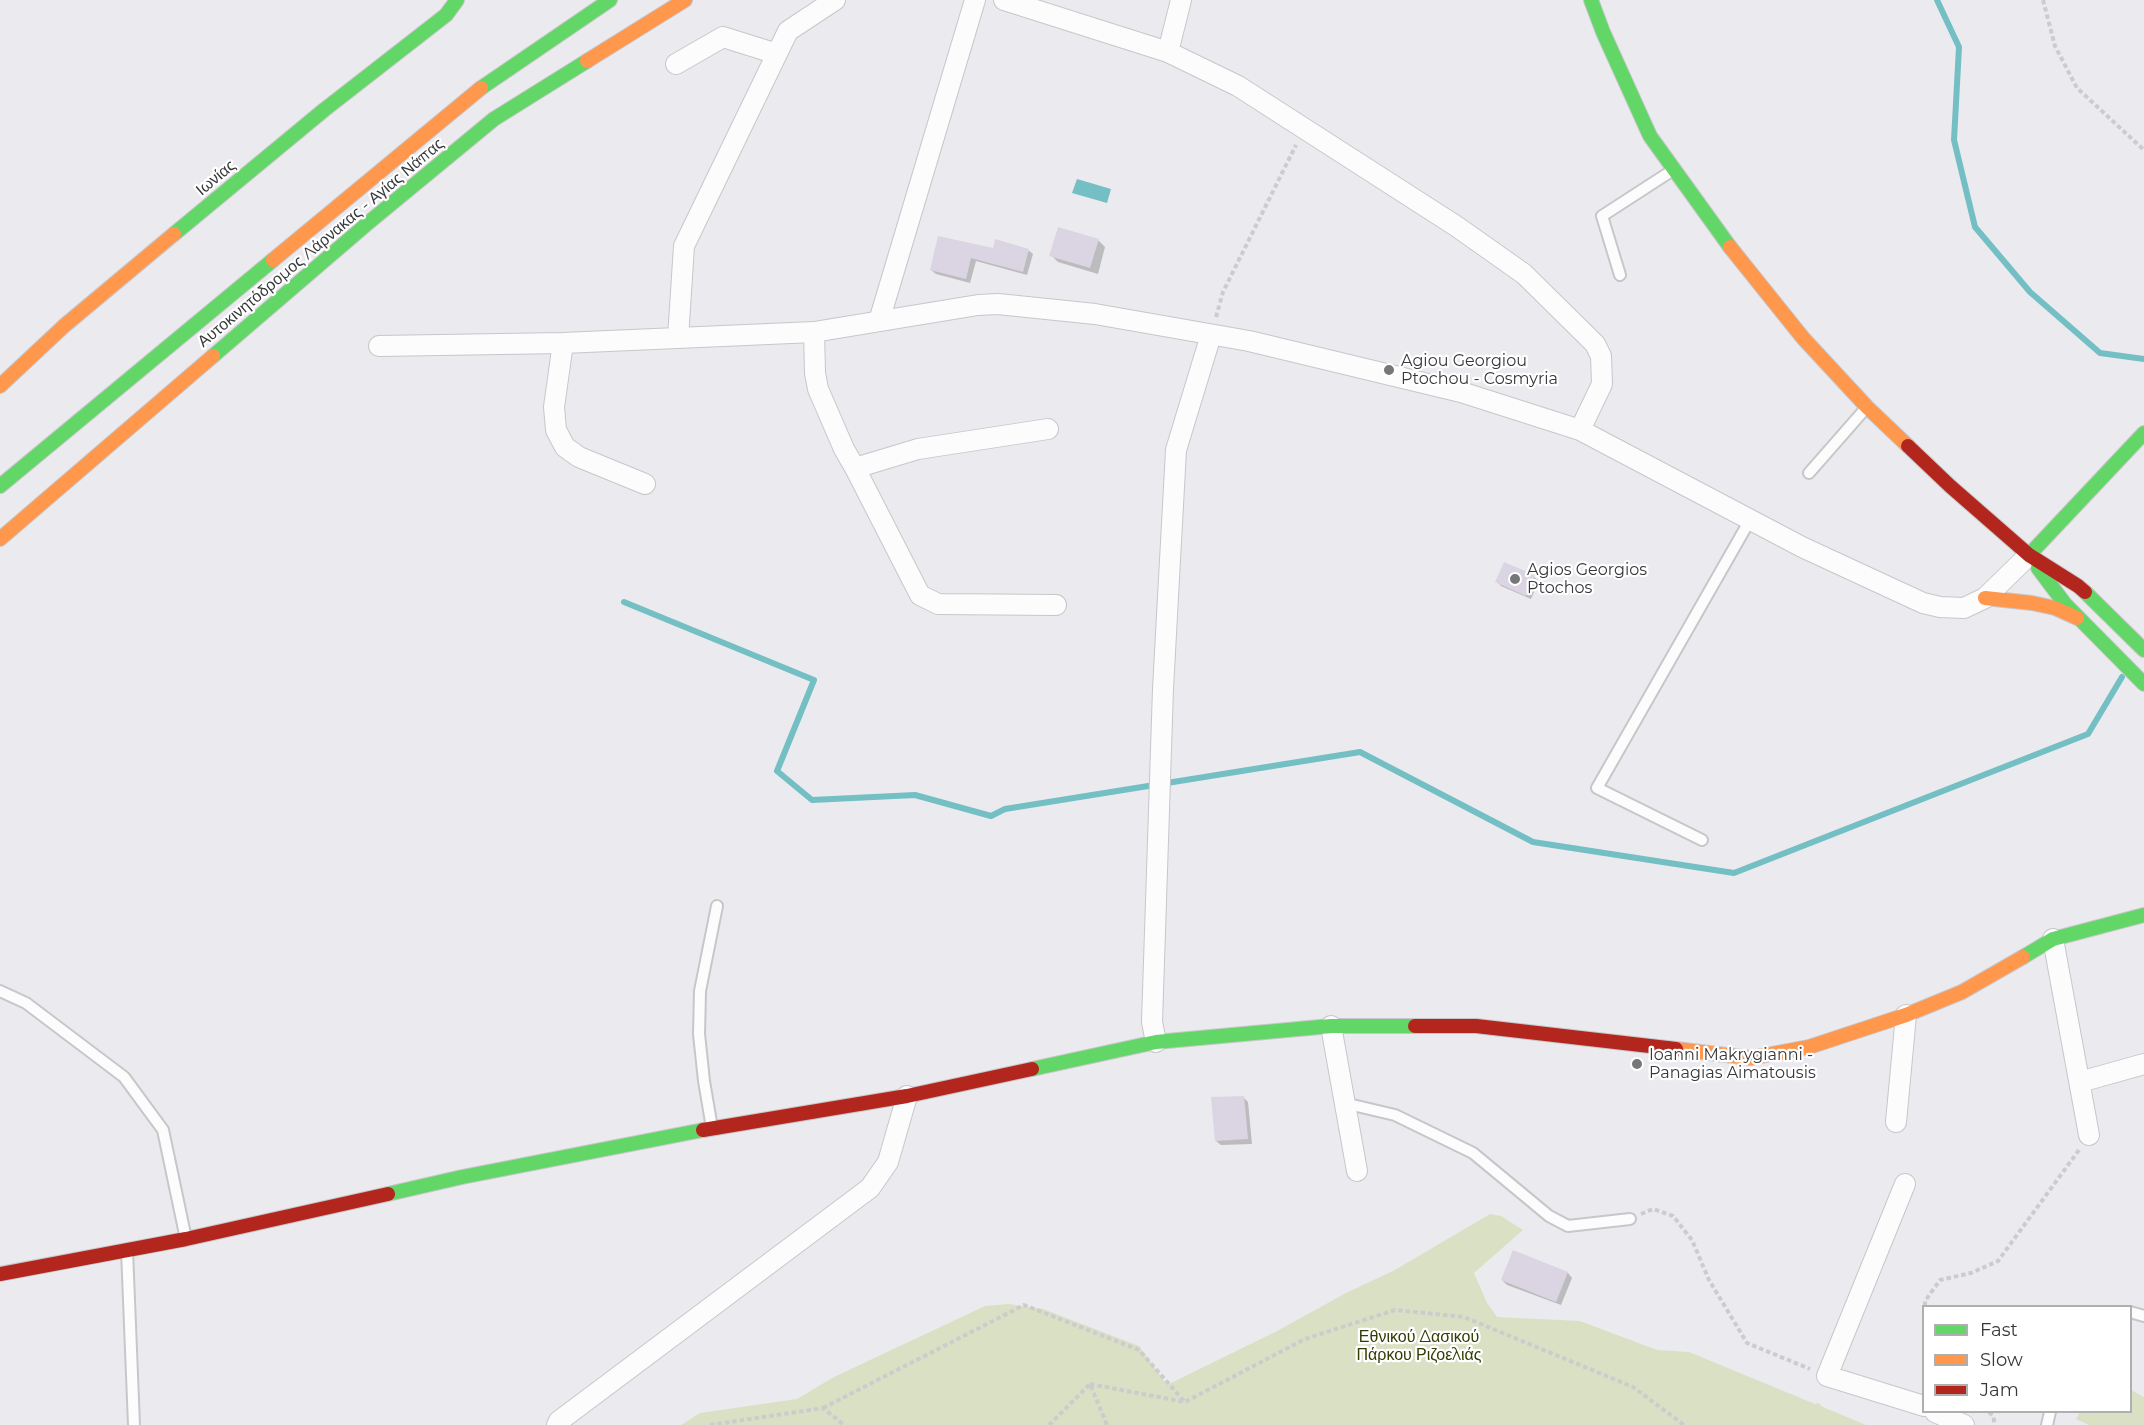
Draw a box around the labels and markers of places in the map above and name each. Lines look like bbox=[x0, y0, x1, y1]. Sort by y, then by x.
place label: Agiou Georgiou Ptochou - Cosmyria bbox=[1401, 351, 1558, 389]
marker: Agiou Georgiou Ptochou - Cosmyria bbox=[1382, 363, 1396, 377]
place label: Agios Georgios Ptochos bbox=[1527, 560, 1647, 598]
marker: Agios Georgios Ptochos bbox=[1508, 572, 1522, 586]
place label: Ioanni Makrygianni - Panagias Aimatousis bbox=[1649, 1045, 1816, 1083]
marker: Ioanni Makrygianni - Panagias Aimatousis bbox=[1630, 1057, 1644, 1071]

